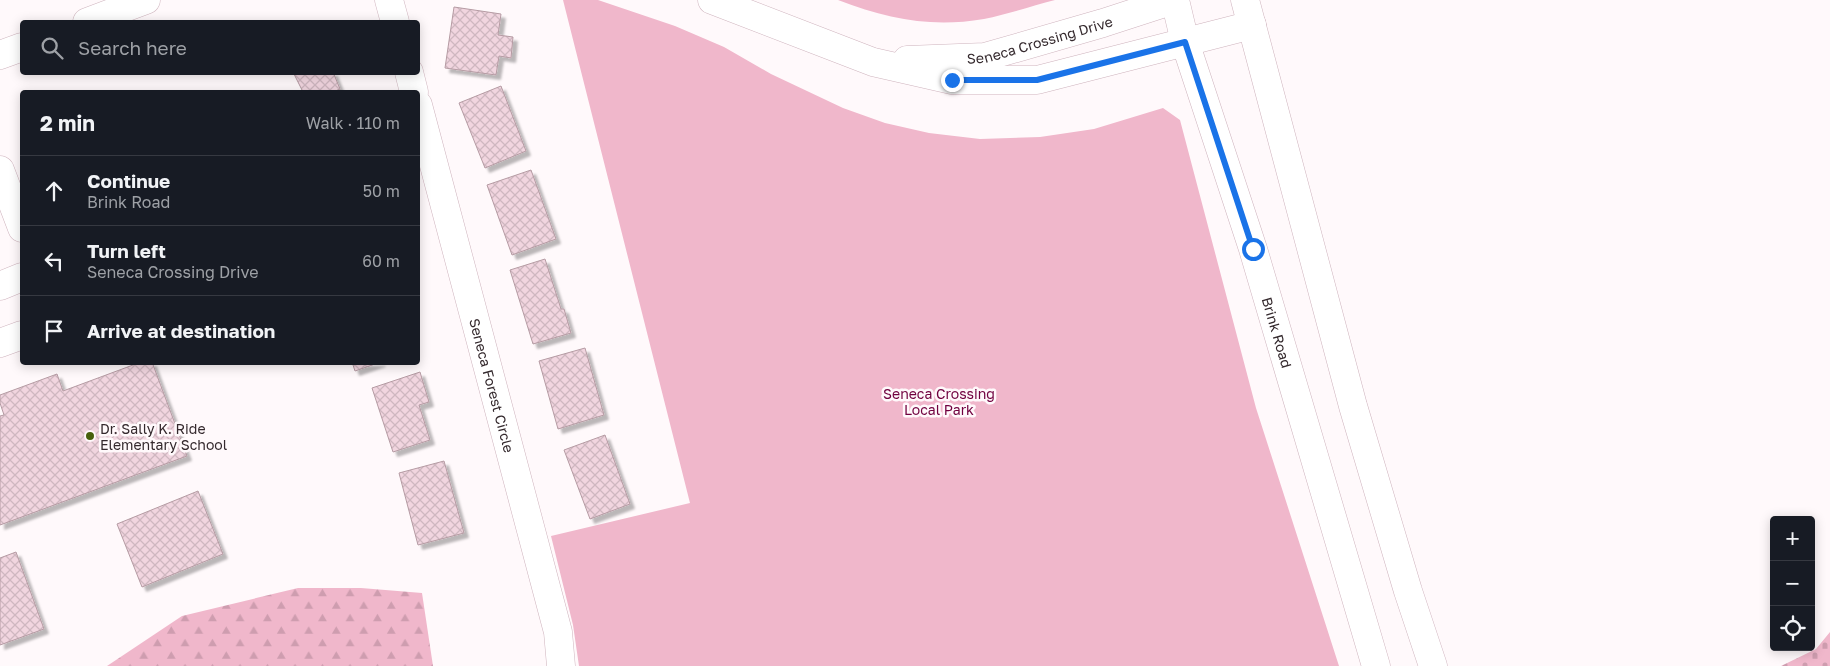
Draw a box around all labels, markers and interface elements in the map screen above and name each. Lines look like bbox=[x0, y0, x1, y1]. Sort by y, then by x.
street label: Seneca Crossing Drive bbox=[966, 12, 1114, 66]
search box bbox=[20, 20, 420, 75]
icon: search bbox=[38, 34, 66, 62]
text: Search here bbox=[78, 36, 187, 59]
route end bbox=[941, 69, 964, 92]
text: 2 min bbox=[40, 110, 95, 136]
text: Walk · 110 m bbox=[306, 113, 400, 133]
text: Continue bbox=[87, 169, 170, 192]
icon: ahead bbox=[40, 177, 68, 205]
text: 50 m bbox=[363, 181, 400, 201]
text: Brink Road bbox=[87, 192, 170, 212]
route start bbox=[1242, 238, 1265, 261]
text: Turn left bbox=[87, 239, 166, 262]
icon: left bbox=[40, 247, 68, 275]
text: 60 m bbox=[362, 251, 400, 271]
text: Seneca Crossing Drive bbox=[87, 262, 259, 282]
street label: Brink Road bbox=[1259, 295, 1296, 370]
street label: Seneca Forest Circle bbox=[466, 316, 518, 454]
icon: arrive bbox=[40, 317, 68, 345]
text: Arrive at destination bbox=[87, 319, 275, 342]
park label: Seneca Crossing Local Park bbox=[883, 385, 995, 418]
place label: Dr. Sally K. Ride Elementary School bbox=[100, 420, 227, 453]
marker: Dr. Sally K. Ride Elementary School bbox=[84, 430, 96, 442]
map controls bbox=[1770, 516, 1815, 651]
button: + bbox=[1770, 516, 1815, 561]
button: − bbox=[1770, 561, 1815, 606]
button: locate bbox=[1770, 606, 1815, 651]

